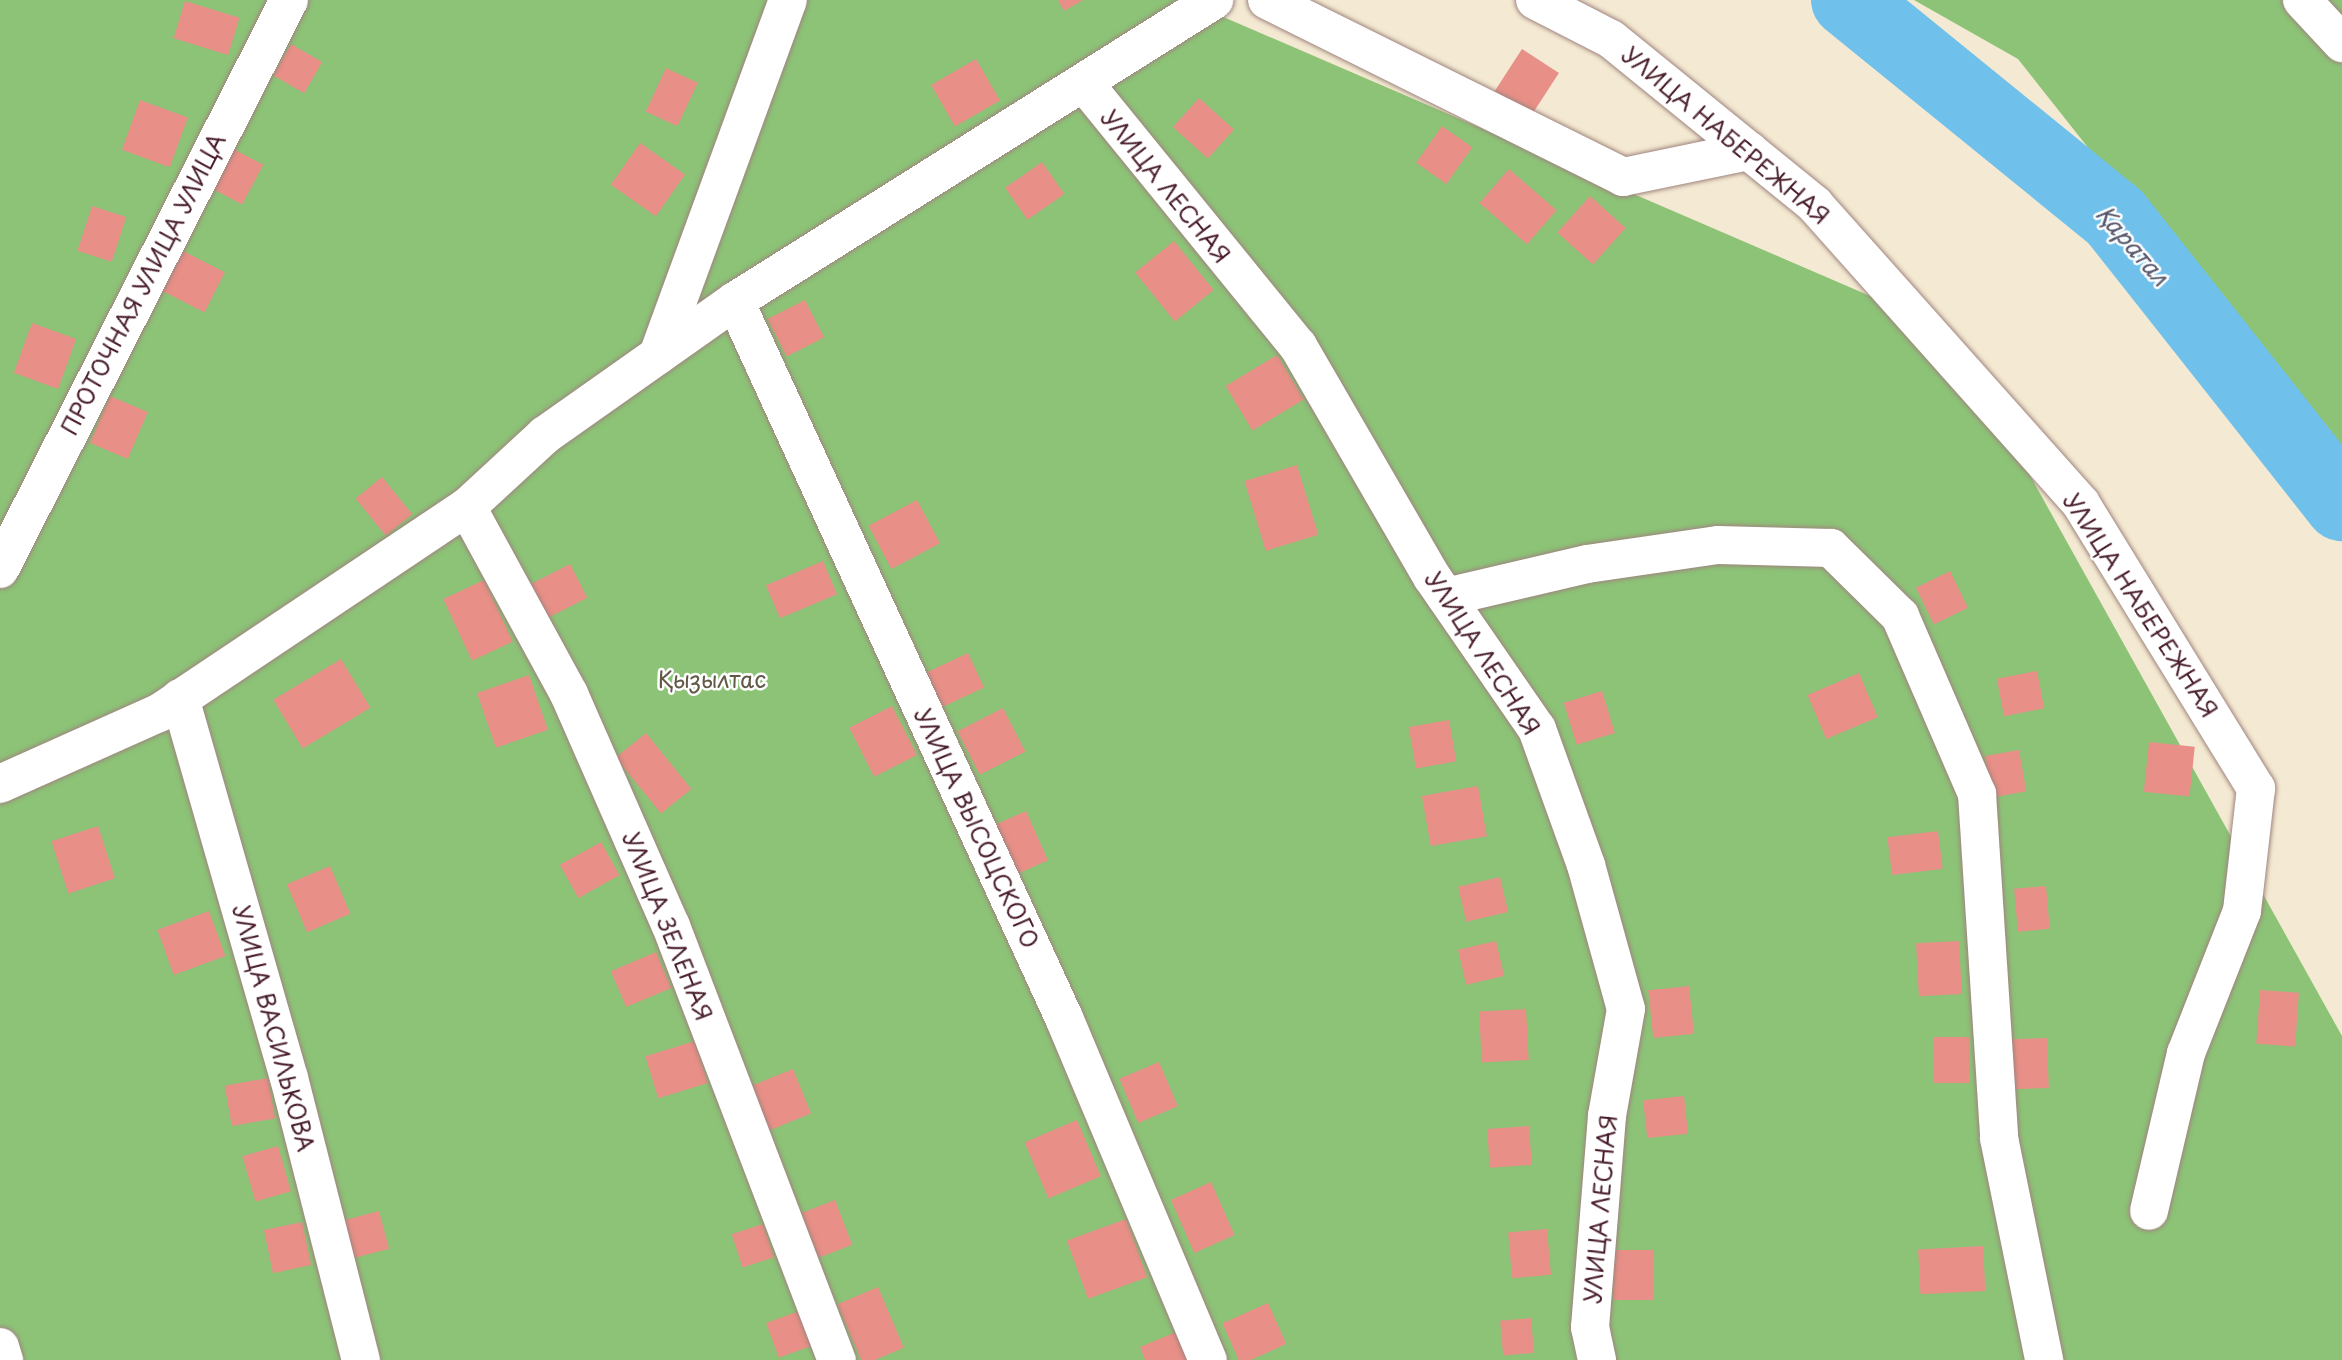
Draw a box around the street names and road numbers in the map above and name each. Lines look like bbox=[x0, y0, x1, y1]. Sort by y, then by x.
street label: УЛИЦА НАБЕРЕЖНАЯ bbox=[1617, 40, 1835, 230]
street label: УЛИЦА ЛЕСНАЯ bbox=[1095, 103, 1237, 269]
street label: ПРОТОЧНАЯ УЛИЦА УЛИЦА bbox=[55, 128, 231, 440]
street label: УЛИЦА НАБЕРЕЖНАЯ bbox=[2058, 488, 2224, 722]
street label: УЛИЦА ЛЕСНАЯ bbox=[1419, 565, 1547, 741]
street label: УЛИЦА ВЫСОЦСКОГО bbox=[909, 703, 1045, 953]
street label: УЛИЦА ЗЕЛЕНАЯ bbox=[617, 827, 719, 1025]
street label: УЛИЦА ВАСИЛЬКОВА bbox=[227, 901, 321, 1155]
street label: УЛИЦА ЛЕСНАЯ bbox=[1578, 1113, 1622, 1305]

